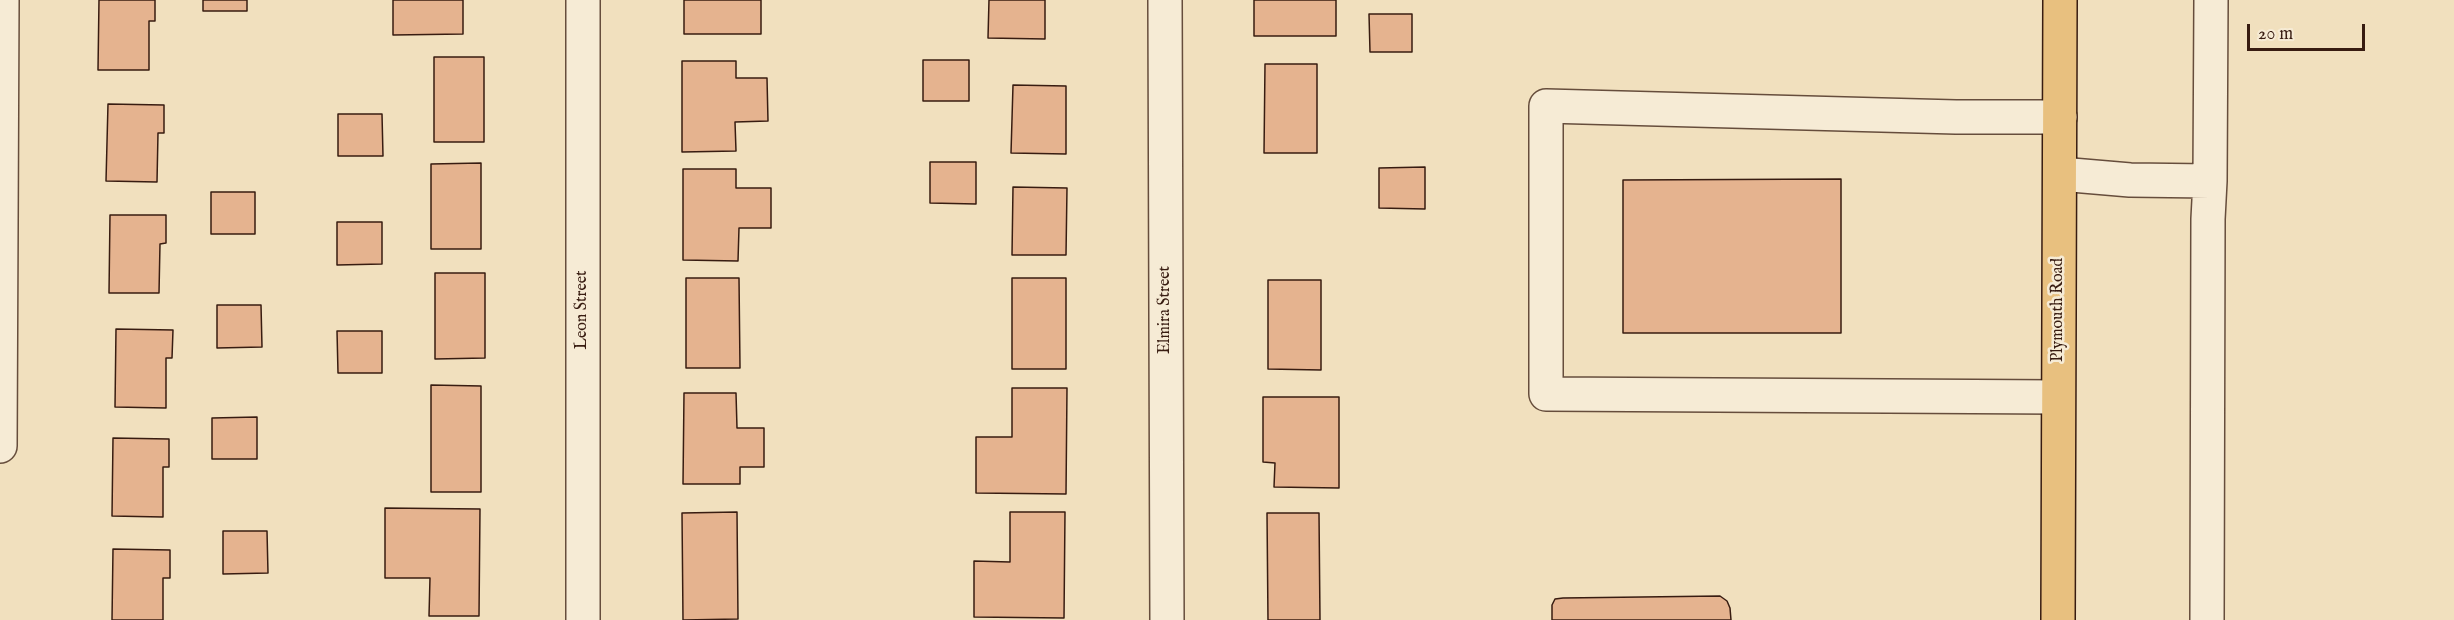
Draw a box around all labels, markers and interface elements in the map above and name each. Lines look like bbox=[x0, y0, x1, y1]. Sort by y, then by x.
scale bar bbox=[2250, 12, 2368, 50]
text: 20 m bbox=[2258, 23, 2293, 46]
street label: Plymouth Road bbox=[2049, 258, 2069, 362]
street label: Elmira Street bbox=[1156, 266, 1176, 354]
street label: Leon Street bbox=[573, 270, 593, 350]

